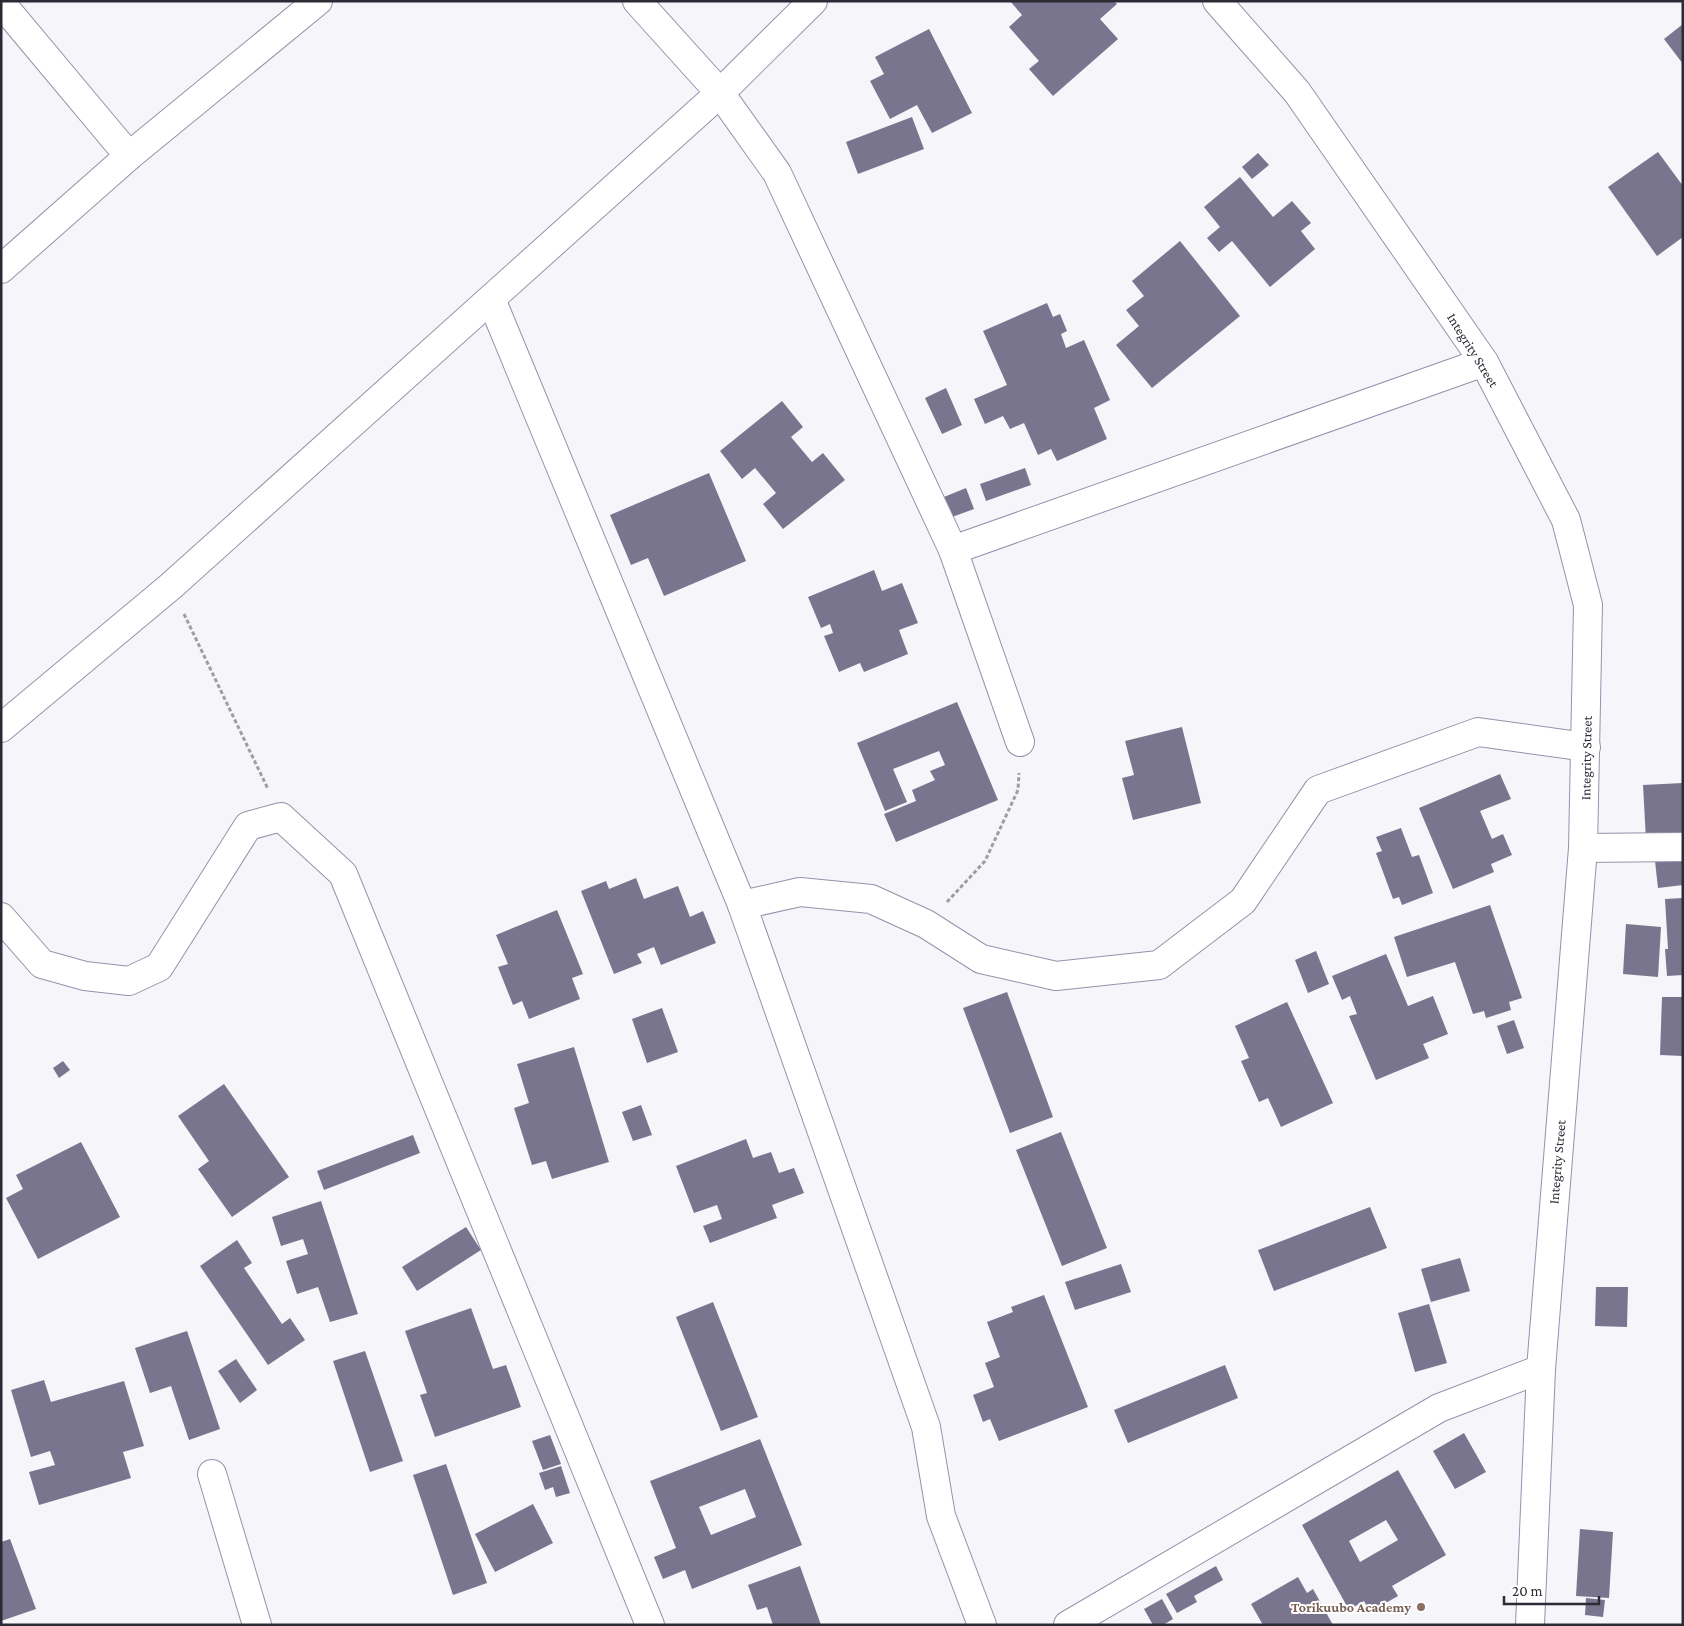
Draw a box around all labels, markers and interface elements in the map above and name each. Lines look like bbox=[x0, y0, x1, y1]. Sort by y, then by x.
street label: Integrity Street bbox=[1444, 310, 1502, 390]
street label: Integrity Street bbox=[1577, 715, 1595, 800]
street label: Integrity Street bbox=[1545, 1119, 1569, 1205]
scale bar bbox=[1504, 1574, 1599, 1606]
text: 20 m bbox=[1512, 1583, 1543, 1599]
place label: Torikuubo Academy bbox=[1291, 1599, 1411, 1615]
marker: Torikuubo Academy bbox=[1415, 1601, 1427, 1613]

